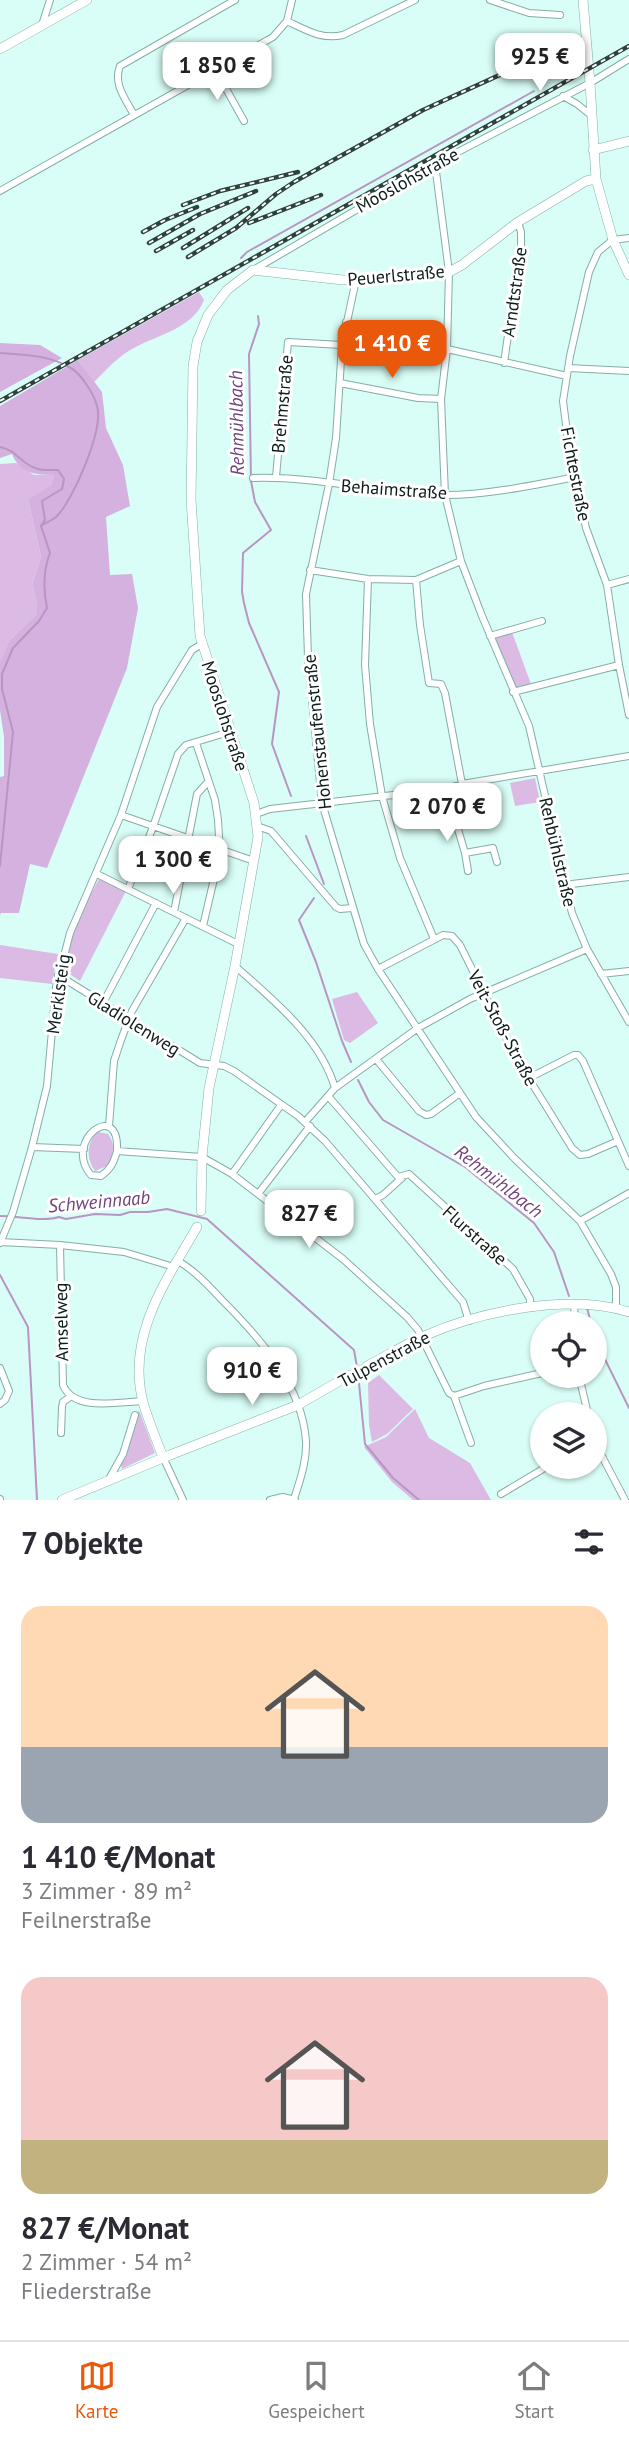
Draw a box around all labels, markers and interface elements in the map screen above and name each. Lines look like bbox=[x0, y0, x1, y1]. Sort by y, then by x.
pin: 925 € bbox=[491, 34, 589, 93]
text: 925 € bbox=[511, 41, 569, 70]
pin: 1 850 € bbox=[152, 42, 282, 102]
text: 1 850 € bbox=[179, 50, 255, 79]
street label: Mooslohstraße bbox=[351, 142, 463, 218]
street label: Arndtstraße bbox=[496, 245, 532, 339]
street label: Peuerlstraße bbox=[347, 259, 445, 291]
pin: 1 410 € bbox=[327, 320, 457, 380]
text: 1 410 € bbox=[354, 328, 430, 357]
street label: Brehmstraße bbox=[266, 354, 298, 454]
water label: Rehmühlbach bbox=[223, 370, 249, 476]
street label: Fichtestraße bbox=[556, 425, 596, 523]
street label: Behaimstraße bbox=[340, 474, 448, 504]
street label: Hohenstaufenstraße bbox=[297, 653, 337, 811]
street label: Mooslohstraße bbox=[196, 658, 254, 774]
pin: 2 070 € bbox=[382, 784, 512, 843]
text: 2 070 € bbox=[409, 791, 485, 820]
street label: Rehbühlstraße bbox=[534, 795, 582, 909]
pin: 1 300 € bbox=[108, 836, 238, 896]
text: 1 300 € bbox=[135, 844, 211, 873]
street label: Merklsteig bbox=[41, 953, 75, 1035]
street label: Veit-Stoß-Straße bbox=[462, 965, 543, 1090]
street label: Gladiolenweg bbox=[83, 985, 185, 1061]
water label: Rehmühlbach bbox=[450, 1139, 548, 1223]
water label: Schweinnaab bbox=[47, 1185, 151, 1217]
pin: 827 € bbox=[260, 1190, 358, 1250]
text: 827 € bbox=[281, 1198, 337, 1227]
street label: Flurstraße bbox=[438, 1200, 512, 1270]
street label: Amselweg bbox=[49, 1282, 73, 1362]
map controls bbox=[530, 1311, 607, 1479]
button: locate bbox=[530, 1311, 607, 1388]
street label: Tulpenstraße bbox=[334, 1325, 434, 1393]
pin: 910 € bbox=[203, 1348, 301, 1407]
text: 910 € bbox=[223, 1355, 281, 1384]
button: layers bbox=[530, 1402, 607, 1479]
text: 7 Objekte bbox=[21, 1523, 143, 1562]
icon: filters bbox=[570, 1523, 608, 1561]
icon: home bbox=[252, 1651, 378, 1777]
text: 1 410 €/Monat bbox=[21, 1837, 215, 1876]
text: 3 Zimmer · 89 m² bbox=[21, 1876, 192, 1905]
text: Feilnerstraße bbox=[21, 1905, 152, 1934]
icon: home bbox=[252, 2022, 378, 2148]
text: 827 €/Monat bbox=[21, 2208, 189, 2247]
text: 2 Zimmer · 54 m² bbox=[21, 2247, 192, 2276]
text: Fliederstraße bbox=[21, 2276, 151, 2305]
tab: Karte bbox=[75, 2357, 118, 2423]
tab: Gespeichert bbox=[268, 2357, 365, 2423]
tab: Start bbox=[515, 2357, 554, 2423]

